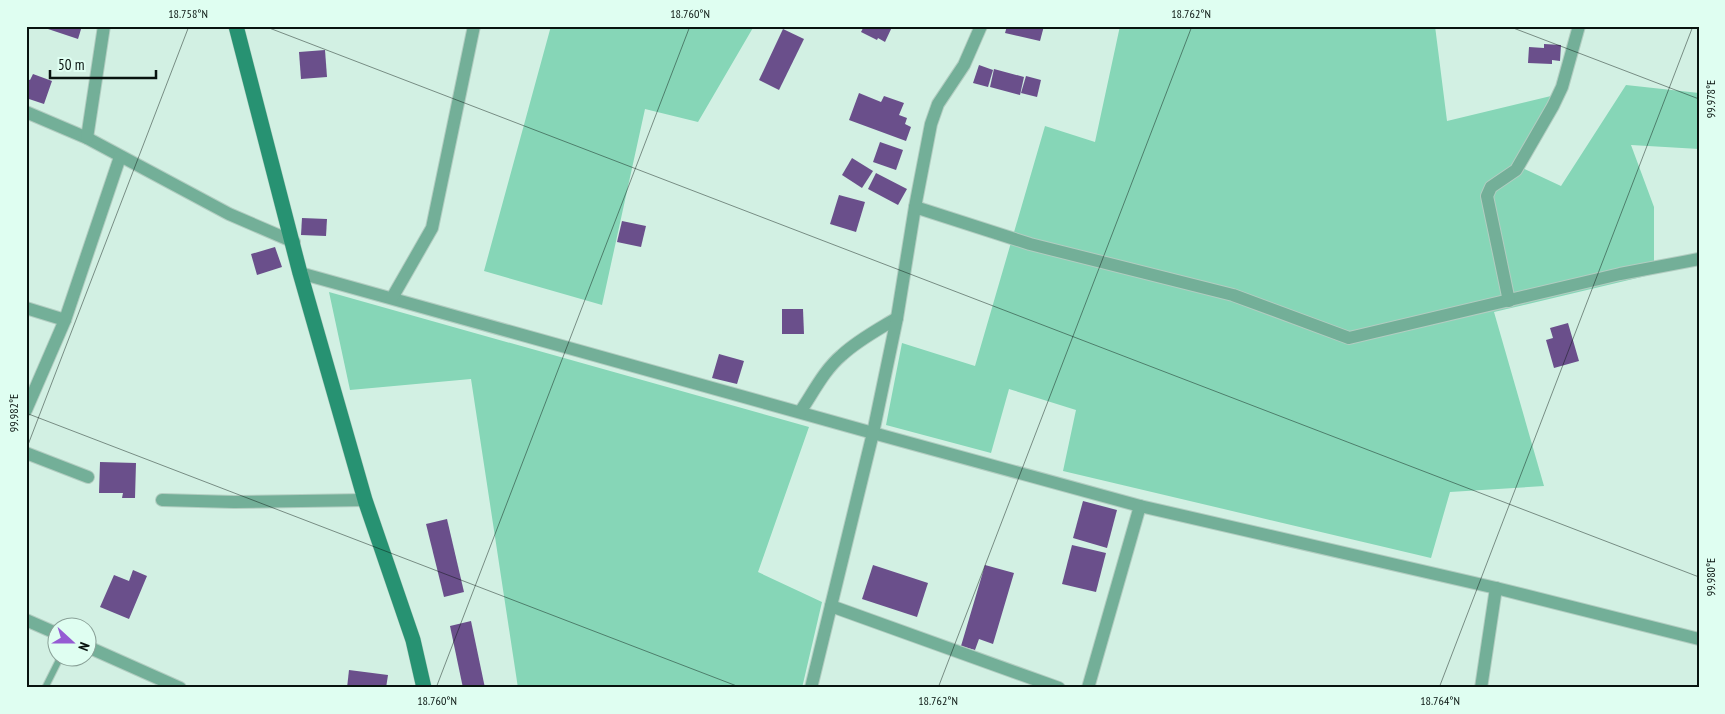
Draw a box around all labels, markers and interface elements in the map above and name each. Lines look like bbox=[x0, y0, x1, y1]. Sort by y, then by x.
text: 18.758°N bbox=[168, 6, 208, 21]
text: 18.760°N bbox=[670, 6, 710, 21]
text: 18.762°N bbox=[1171, 6, 1211, 21]
scale bar bbox=[50, 48, 156, 80]
text: 50 m bbox=[58, 55, 84, 74]
text: 99.978°E bbox=[1703, 80, 1718, 118]
text: 99.982°E bbox=[6, 394, 21, 432]
text: 99.980°E bbox=[1703, 558, 1718, 596]
north arrow bbox=[48, 616, 98, 666]
text: N bbox=[74, 640, 94, 653]
text: 18.760°N bbox=[417, 693, 457, 708]
text: 18.762°N bbox=[918, 693, 958, 708]
text: 18.764°N bbox=[1420, 693, 1460, 708]

